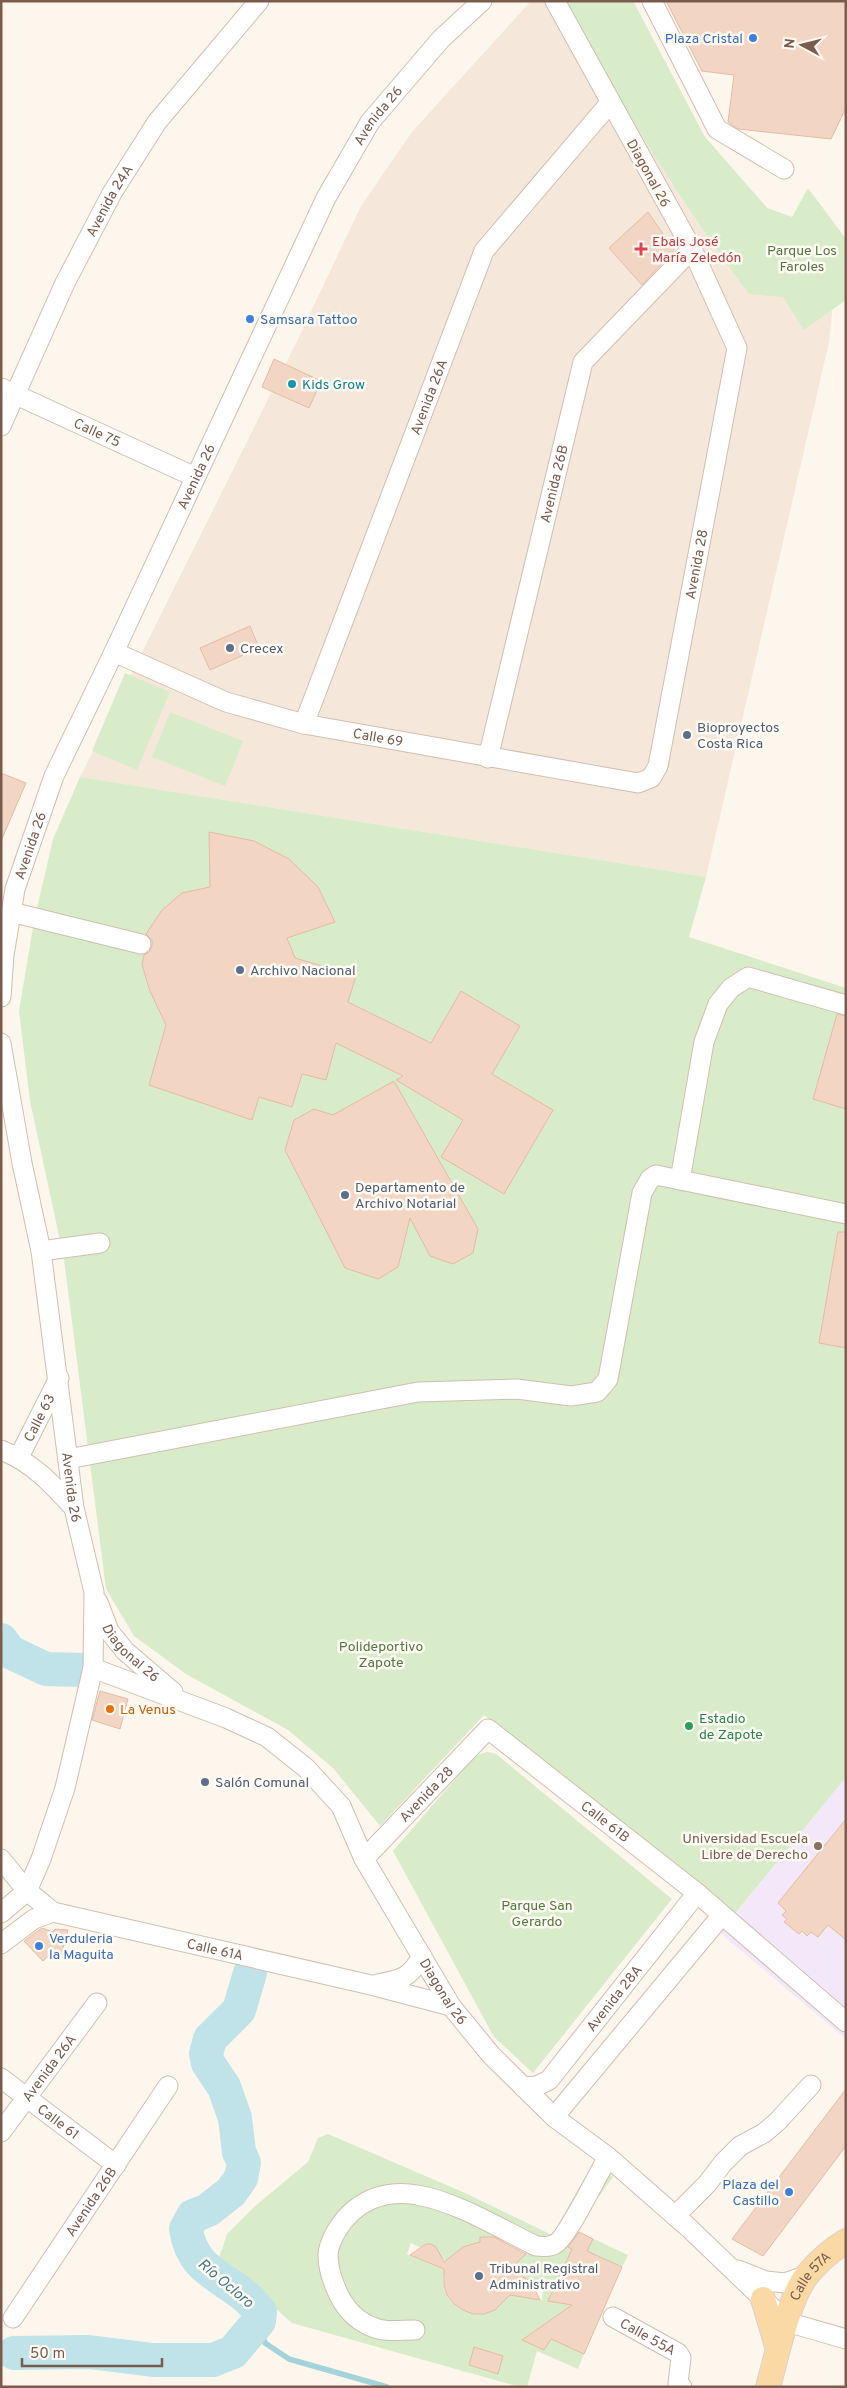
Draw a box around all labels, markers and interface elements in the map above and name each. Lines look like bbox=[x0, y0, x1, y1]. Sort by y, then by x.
north arrow bbox=[777, 20, 827, 70]
place label: Plaza Cristal bbox=[665, 31, 743, 48]
marker: Plaza Cristal bbox=[747, 32, 759, 44]
text: N bbox=[782, 38, 800, 50]
street label: Avenida 26 bbox=[351, 83, 407, 149]
street label: Diagonal 26 bbox=[622, 137, 673, 211]
street label: Avenida 24A bbox=[83, 162, 137, 240]
place label: Ebais José María Zeledón bbox=[652, 234, 741, 267]
marker: Ebais José María Zeledón bbox=[634, 242, 648, 256]
park label: Parque Los Faroles bbox=[767, 243, 837, 276]
place label: Samsara Tattoo bbox=[260, 312, 358, 329]
marker: Samsara Tattoo bbox=[244, 313, 256, 325]
street label: Avenida 26A bbox=[408, 357, 452, 438]
place label: Kids Grow bbox=[302, 377, 365, 394]
marker: Kids Grow bbox=[286, 378, 298, 390]
street label: Calle 75 bbox=[70, 415, 123, 452]
street label: Avenida 26 bbox=[175, 442, 220, 513]
street label: Avenida 26B bbox=[538, 443, 573, 525]
street label: Avenida 28 bbox=[683, 528, 713, 601]
place label: Crecex bbox=[240, 641, 283, 658]
marker: Crecex bbox=[224, 642, 236, 654]
place label: Bioproyectos Costa Rica bbox=[697, 720, 780, 753]
street label: Calle 69 bbox=[351, 726, 404, 751]
marker: Bioproyectos Costa Rica bbox=[681, 729, 693, 741]
street label: Avenida 26 bbox=[12, 810, 51, 882]
place label: Archivo Nacional bbox=[250, 963, 356, 980]
marker: Archivo Nacional bbox=[234, 964, 246, 976]
place label: Departamento de Archivo Notarial bbox=[355, 1180, 465, 1213]
marker: Departamento de Archivo Notarial bbox=[339, 1189, 351, 1201]
street label: Calle 63 bbox=[21, 1392, 59, 1445]
street label: Avenida 26 bbox=[57, 1451, 84, 1524]
street label: Diagonal 26 bbox=[97, 1622, 162, 1687]
park label: Polideportivo Zapote bbox=[339, 1639, 423, 1672]
place label: La Venus bbox=[120, 1702, 176, 1719]
marker: La Venus bbox=[104, 1703, 116, 1715]
place label: Estadio de Zapote bbox=[699, 1711, 763, 1744]
marker: Estadio de Zapote bbox=[683, 1720, 695, 1732]
street label: Avenida 28 bbox=[397, 1763, 458, 1826]
place label: Salón Comunal bbox=[215, 1775, 309, 1792]
marker: Salón Comunal bbox=[199, 1776, 211, 1788]
street label: Calle 61B bbox=[577, 1798, 632, 1847]
place label: Universidad Escuela Libre de Derecho bbox=[682, 1831, 808, 1864]
marker: Universidad Escuela Libre de Derecho bbox=[812, 1840, 824, 1852]
park label: Parque San Gerardo bbox=[501, 1898, 573, 1931]
place label: Verduleria la Maguita bbox=[49, 1931, 114, 1964]
street label: Calle 61A bbox=[185, 1936, 245, 1965]
marker: Verduleria la Maguita bbox=[33, 1940, 45, 1952]
street label: Diagonal 26 bbox=[415, 1956, 470, 2029]
street label: Avenida 28A bbox=[584, 1962, 647, 2036]
street label: Avenida 26A bbox=[19, 2032, 81, 2106]
street label: Calle 61 bbox=[33, 2101, 82, 2144]
street label: Avenida 26B bbox=[63, 2165, 121, 2240]
place label: Plaza del Castillo bbox=[722, 2177, 779, 2210]
marker: Plaza del Castillo bbox=[783, 2186, 795, 2198]
street label: Calle 57A bbox=[787, 2249, 835, 2304]
water label: Río Ocloro bbox=[193, 2255, 257, 2313]
place label: Tribunal Registral Administrativo bbox=[489, 2261, 599, 2294]
marker: Tribunal Registral Administrativo bbox=[473, 2270, 485, 2282]
street label: Calle 55A bbox=[616, 2315, 678, 2360]
scale bar bbox=[22, 2336, 162, 2368]
text: 50 m bbox=[30, 2345, 65, 2364]

